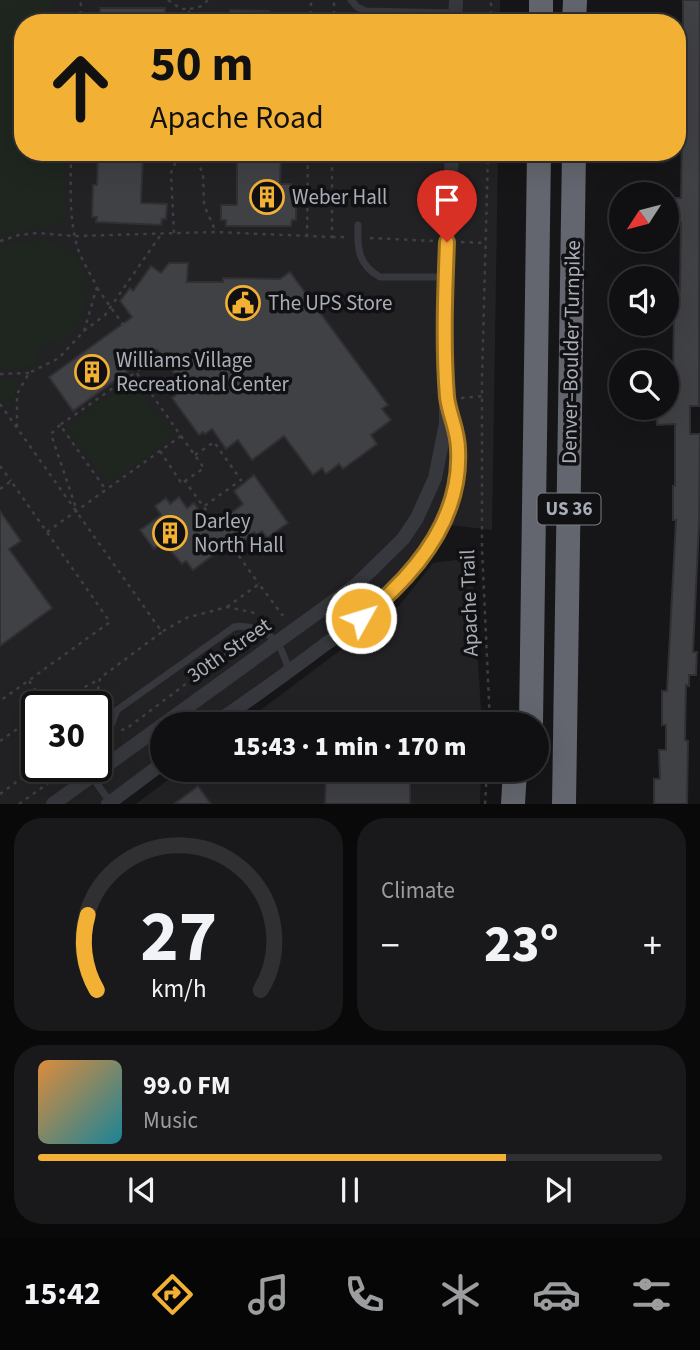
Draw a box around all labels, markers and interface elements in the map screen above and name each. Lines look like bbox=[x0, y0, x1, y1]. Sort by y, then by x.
text: 50 m bbox=[150, 30, 254, 100]
icon: ahead bbox=[35, 42, 126, 133]
text: Apache Road bbox=[150, 95, 324, 141]
pin bbox=[417, 170, 477, 242]
building icon: Weber Hall bbox=[248, 178, 286, 216]
icon: arrive bbox=[428, 181, 466, 219]
place label: Weber Hall bbox=[292, 182, 387, 212]
north arrow bbox=[609, 182, 679, 252]
map controls bbox=[609, 182, 679, 420]
street label: Denver–Boulder Turnpike bbox=[554, 240, 588, 464]
button: sound bbox=[609, 266, 679, 336]
public building icon: The UPS Store bbox=[224, 284, 262, 322]
place label: The UPS Store bbox=[268, 288, 392, 318]
place label: Williams Village Recreational Center bbox=[116, 345, 290, 399]
button: search bbox=[609, 350, 679, 420]
building icon: Williams Village Recreational Center bbox=[73, 353, 111, 391]
road number: US 36 bbox=[538, 494, 600, 524]
place label: Darley North Hall bbox=[194, 506, 284, 560]
building icon: Darley North Hall bbox=[151, 514, 189, 552]
street label: Apache Trail bbox=[452, 549, 486, 657]
position arrow bbox=[324, 581, 398, 655]
street label: 30th Street bbox=[181, 610, 277, 690]
speed limit sign: 30 bbox=[21, 691, 112, 782]
text: 15:43 · 1 min · 170 m bbox=[233, 728, 466, 765]
text: Climate bbox=[381, 874, 455, 907]
text: 27 bbox=[140, 886, 217, 990]
text: 23° bbox=[484, 908, 559, 982]
text: − bbox=[381, 919, 400, 973]
text: + bbox=[643, 919, 662, 973]
text: km/h bbox=[151, 971, 206, 1007]
text: 99.0 FM bbox=[143, 1067, 231, 1104]
text: Music bbox=[143, 1104, 198, 1137]
icon: previous bbox=[123, 1171, 161, 1209]
icon: pause bbox=[331, 1171, 369, 1209]
icon: next bbox=[539, 1171, 577, 1209]
icon: directions bbox=[148, 1270, 197, 1319]
icon: music bbox=[244, 1270, 293, 1319]
icon: phone bbox=[340, 1270, 389, 1319]
icon: climate bbox=[436, 1270, 485, 1319]
icon: car bbox=[532, 1270, 581, 1319]
icon: filters bbox=[627, 1270, 676, 1319]
text: 15:42 bbox=[23, 1271, 101, 1317]

